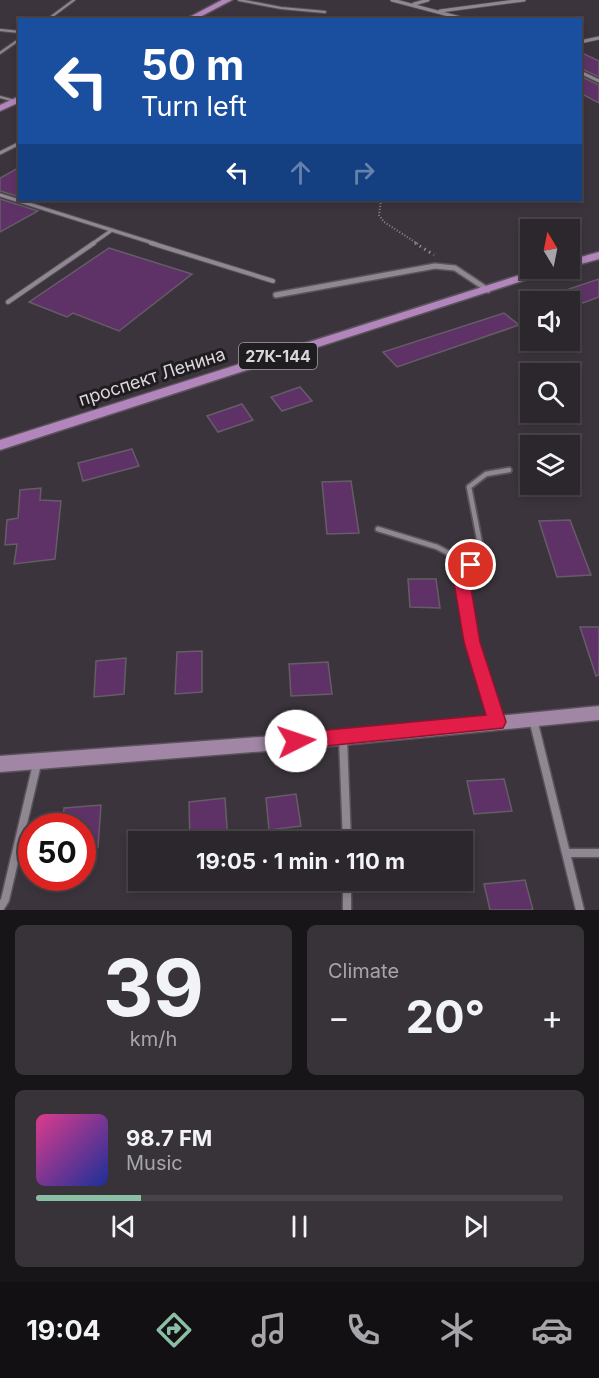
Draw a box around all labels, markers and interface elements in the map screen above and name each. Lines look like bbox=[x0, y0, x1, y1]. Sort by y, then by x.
text: 50 m bbox=[141, 39, 244, 90]
icon: left bbox=[42, 42, 120, 120]
text: Turn left bbox=[141, 90, 247, 123]
icon: left bbox=[221, 156, 254, 189]
icon: ahead bbox=[284, 156, 317, 189]
icon: right bbox=[347, 156, 380, 189]
north arrow bbox=[520, 219, 580, 279]
map controls bbox=[520, 219, 580, 495]
button: sound bbox=[520, 291, 580, 351]
street label: проспект Ленина bbox=[76, 343, 228, 410]
road number: 27К-144 bbox=[239, 343, 317, 369]
button: search bbox=[520, 363, 580, 423]
button: layers bbox=[520, 435, 580, 495]
pin bbox=[445, 539, 496, 590]
icon: arrive bbox=[454, 548, 487, 581]
position arrow bbox=[264, 709, 328, 773]
speed limit sign: 50 bbox=[18, 813, 96, 891]
text: 19:05 · 1 min · 110 m bbox=[196, 848, 405, 874]
text: 39 bbox=[103, 940, 204, 1035]
text: Climate bbox=[328, 959, 399, 983]
text: 20° bbox=[406, 989, 485, 1044]
text: − bbox=[328, 997, 350, 1037]
text: + bbox=[541, 997, 563, 1037]
text: km/h bbox=[130, 1027, 177, 1051]
text: 98.7 FM bbox=[126, 1125, 212, 1151]
text: Music bbox=[126, 1151, 183, 1175]
icon: previous bbox=[107, 1210, 140, 1243]
icon: pause bbox=[283, 1210, 316, 1243]
icon: next bbox=[459, 1210, 492, 1243]
icon: directions bbox=[153, 1309, 195, 1351]
icon: music bbox=[248, 1309, 290, 1351]
icon: phone bbox=[342, 1309, 384, 1351]
icon: climate bbox=[436, 1309, 478, 1351]
icon: car bbox=[531, 1309, 573, 1351]
text: 19:04 bbox=[26, 1314, 101, 1347]

